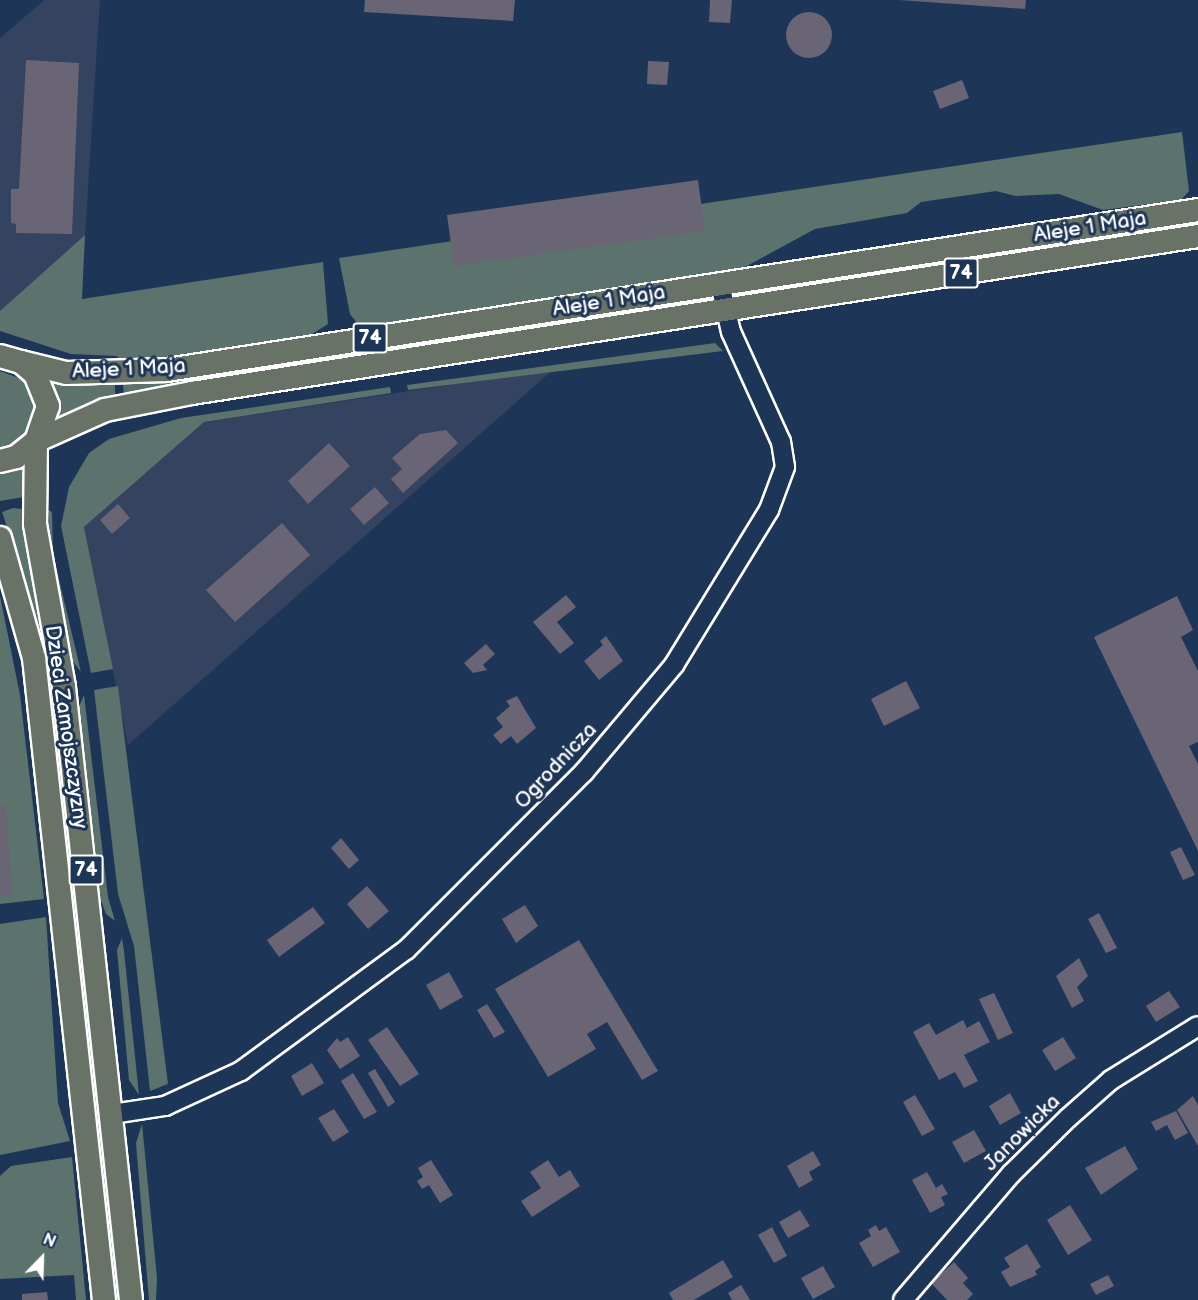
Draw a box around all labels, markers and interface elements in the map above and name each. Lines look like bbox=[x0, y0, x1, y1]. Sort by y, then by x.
street label: Aleje 1 Maja bbox=[1032, 206, 1148, 248]
road number: 74 bbox=[943, 256, 979, 290]
street label: Aleje 1 Maja bbox=[551, 280, 667, 322]
road number: 74 bbox=[352, 321, 388, 355]
street label: Aleje 1 Maja bbox=[72, 353, 186, 385]
street label: Dzieci Zamojszczyzny bbox=[39, 624, 93, 830]
street label: Ogrodnicza bbox=[510, 718, 602, 814]
road number: 74 bbox=[68, 853, 104, 887]
street label: Janowicka bbox=[978, 1089, 1066, 1177]
north arrow bbox=[12, 1228, 72, 1288]
text: N bbox=[40, 1230, 58, 1252]

